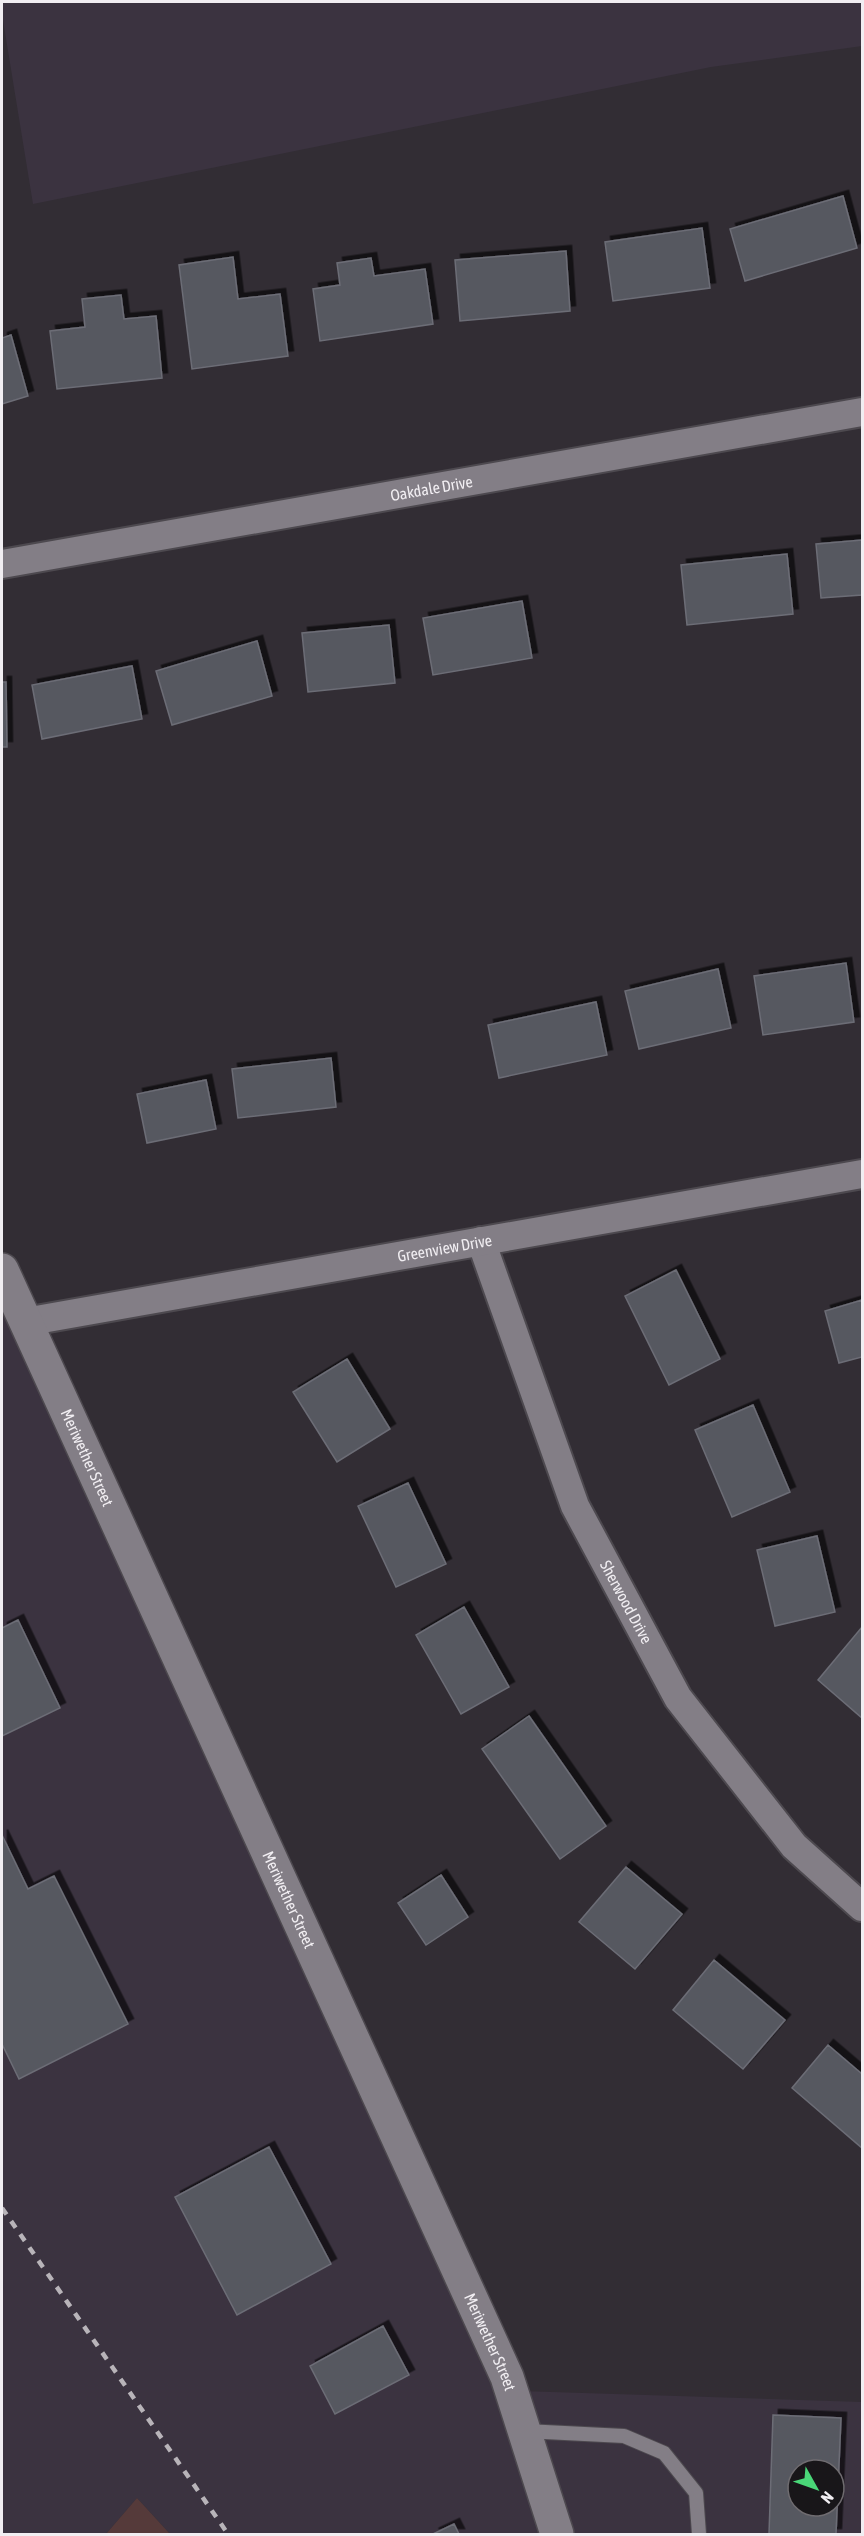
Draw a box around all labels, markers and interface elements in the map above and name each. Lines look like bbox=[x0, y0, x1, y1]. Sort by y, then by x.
street label: Oakdale Drive bbox=[389, 472, 474, 504]
street label: Greenview Drive bbox=[396, 1231, 493, 1265]
street label: Meriwether Street bbox=[58, 1406, 118, 1509]
street label: Sherwood Drive bbox=[597, 1557, 656, 1647]
street label: Meriwether Street bbox=[259, 1848, 319, 1951]
street label: Meriwether Street bbox=[461, 2290, 520, 2393]
north arrow bbox=[786, 2458, 846, 2518]
text: N bbox=[818, 2488, 837, 2507]

